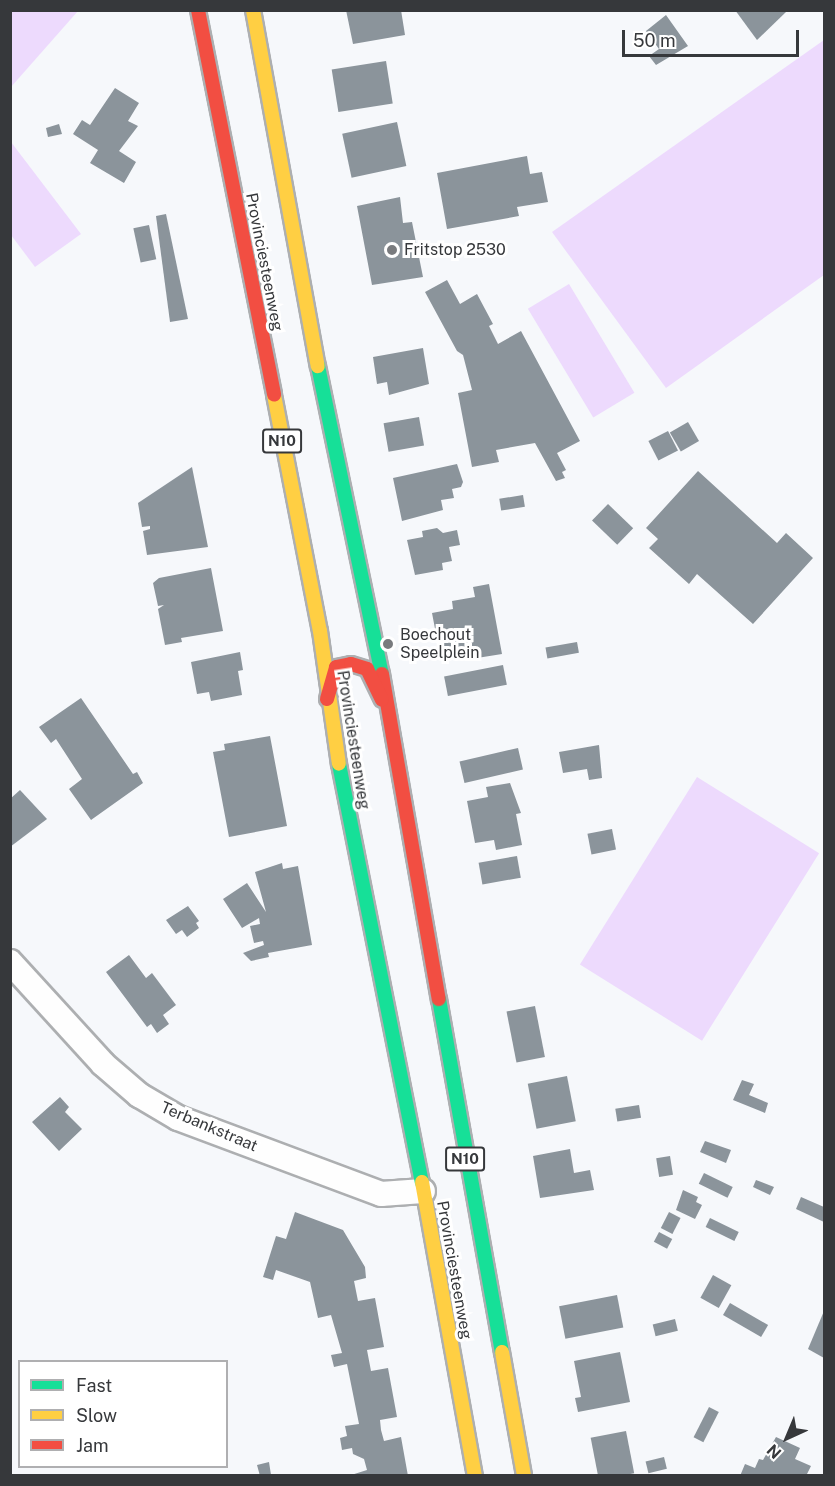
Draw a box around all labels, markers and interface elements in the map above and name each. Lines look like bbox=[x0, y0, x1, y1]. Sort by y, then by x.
scale bar bbox=[625, 18, 802, 56]
text: 50 m bbox=[633, 30, 676, 51]
street label: Provinciesteenweg bbox=[241, 191, 287, 333]
place label: Fritstop 2530 bbox=[404, 240, 506, 260]
marker: Fritstop 2530 bbox=[385, 243, 399, 257]
road number: N10 bbox=[261, 429, 303, 453]
place label: Boechout Speelplein bbox=[400, 625, 479, 663]
marker: Boechout Speelplein bbox=[381, 637, 395, 651]
street label: Provinciesteenweg bbox=[333, 669, 373, 811]
street label: Terbankstraat bbox=[158, 1098, 260, 1156]
road number: N10 bbox=[444, 1147, 486, 1171]
street label: Provinciesteenweg bbox=[432, 1199, 476, 1341]
legend bbox=[18, 1360, 228, 1468]
text: Fast bbox=[76, 1375, 112, 1396]
text: Slow bbox=[76, 1405, 117, 1426]
north arrow bbox=[757, 1408, 817, 1468]
text: Jam bbox=[76, 1435, 109, 1456]
text: N bbox=[763, 1440, 785, 1462]

